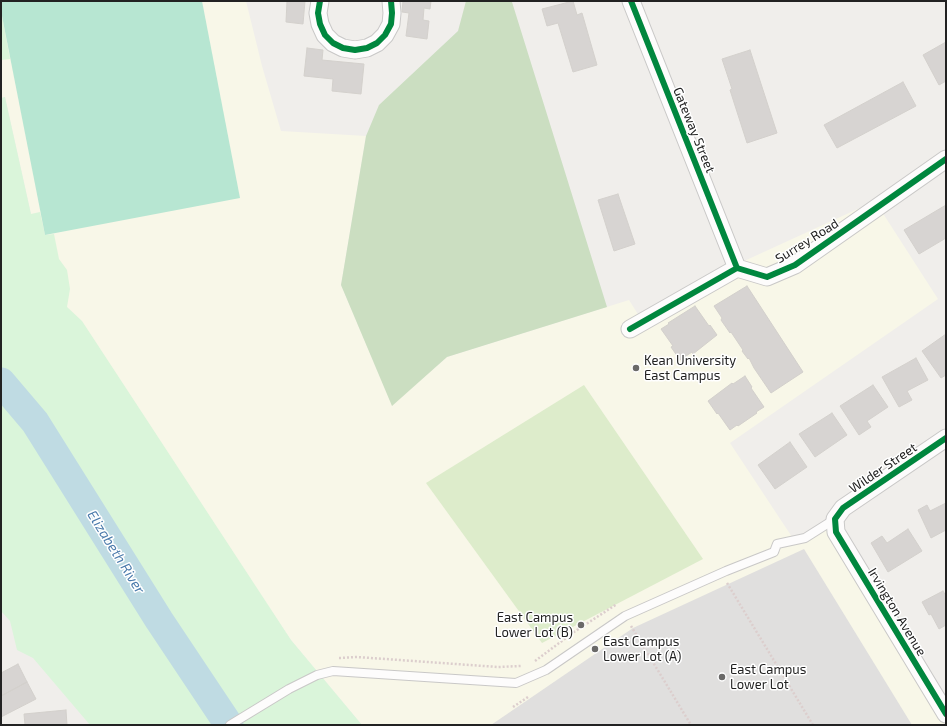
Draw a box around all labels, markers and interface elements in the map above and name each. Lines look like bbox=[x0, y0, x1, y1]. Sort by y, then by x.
street label: Gateway Street bbox=[670, 85, 718, 175]
street label: Surrey Road bbox=[772, 215, 842, 267]
place label: Kean University East Campus bbox=[644, 353, 736, 384]
marker: Kean University East Campus bbox=[631, 363, 641, 373]
street label: Wilder Street bbox=[846, 440, 920, 496]
water label: Elizabeth River bbox=[84, 507, 148, 597]
street label: Irvington Avenue bbox=[865, 565, 929, 659]
place label: East Campus Lower Lot (B) bbox=[495, 610, 573, 641]
marker: East Campus Lower Lot (B) bbox=[576, 620, 586, 630]
place label: East Campus Lower Lot (A) bbox=[603, 634, 681, 665]
marker: East Campus Lower Lot (A) bbox=[590, 644, 600, 654]
place label: East Campus Lower Lot bbox=[730, 662, 806, 693]
marker: East Campus Lower Lot bbox=[717, 672, 727, 682]

